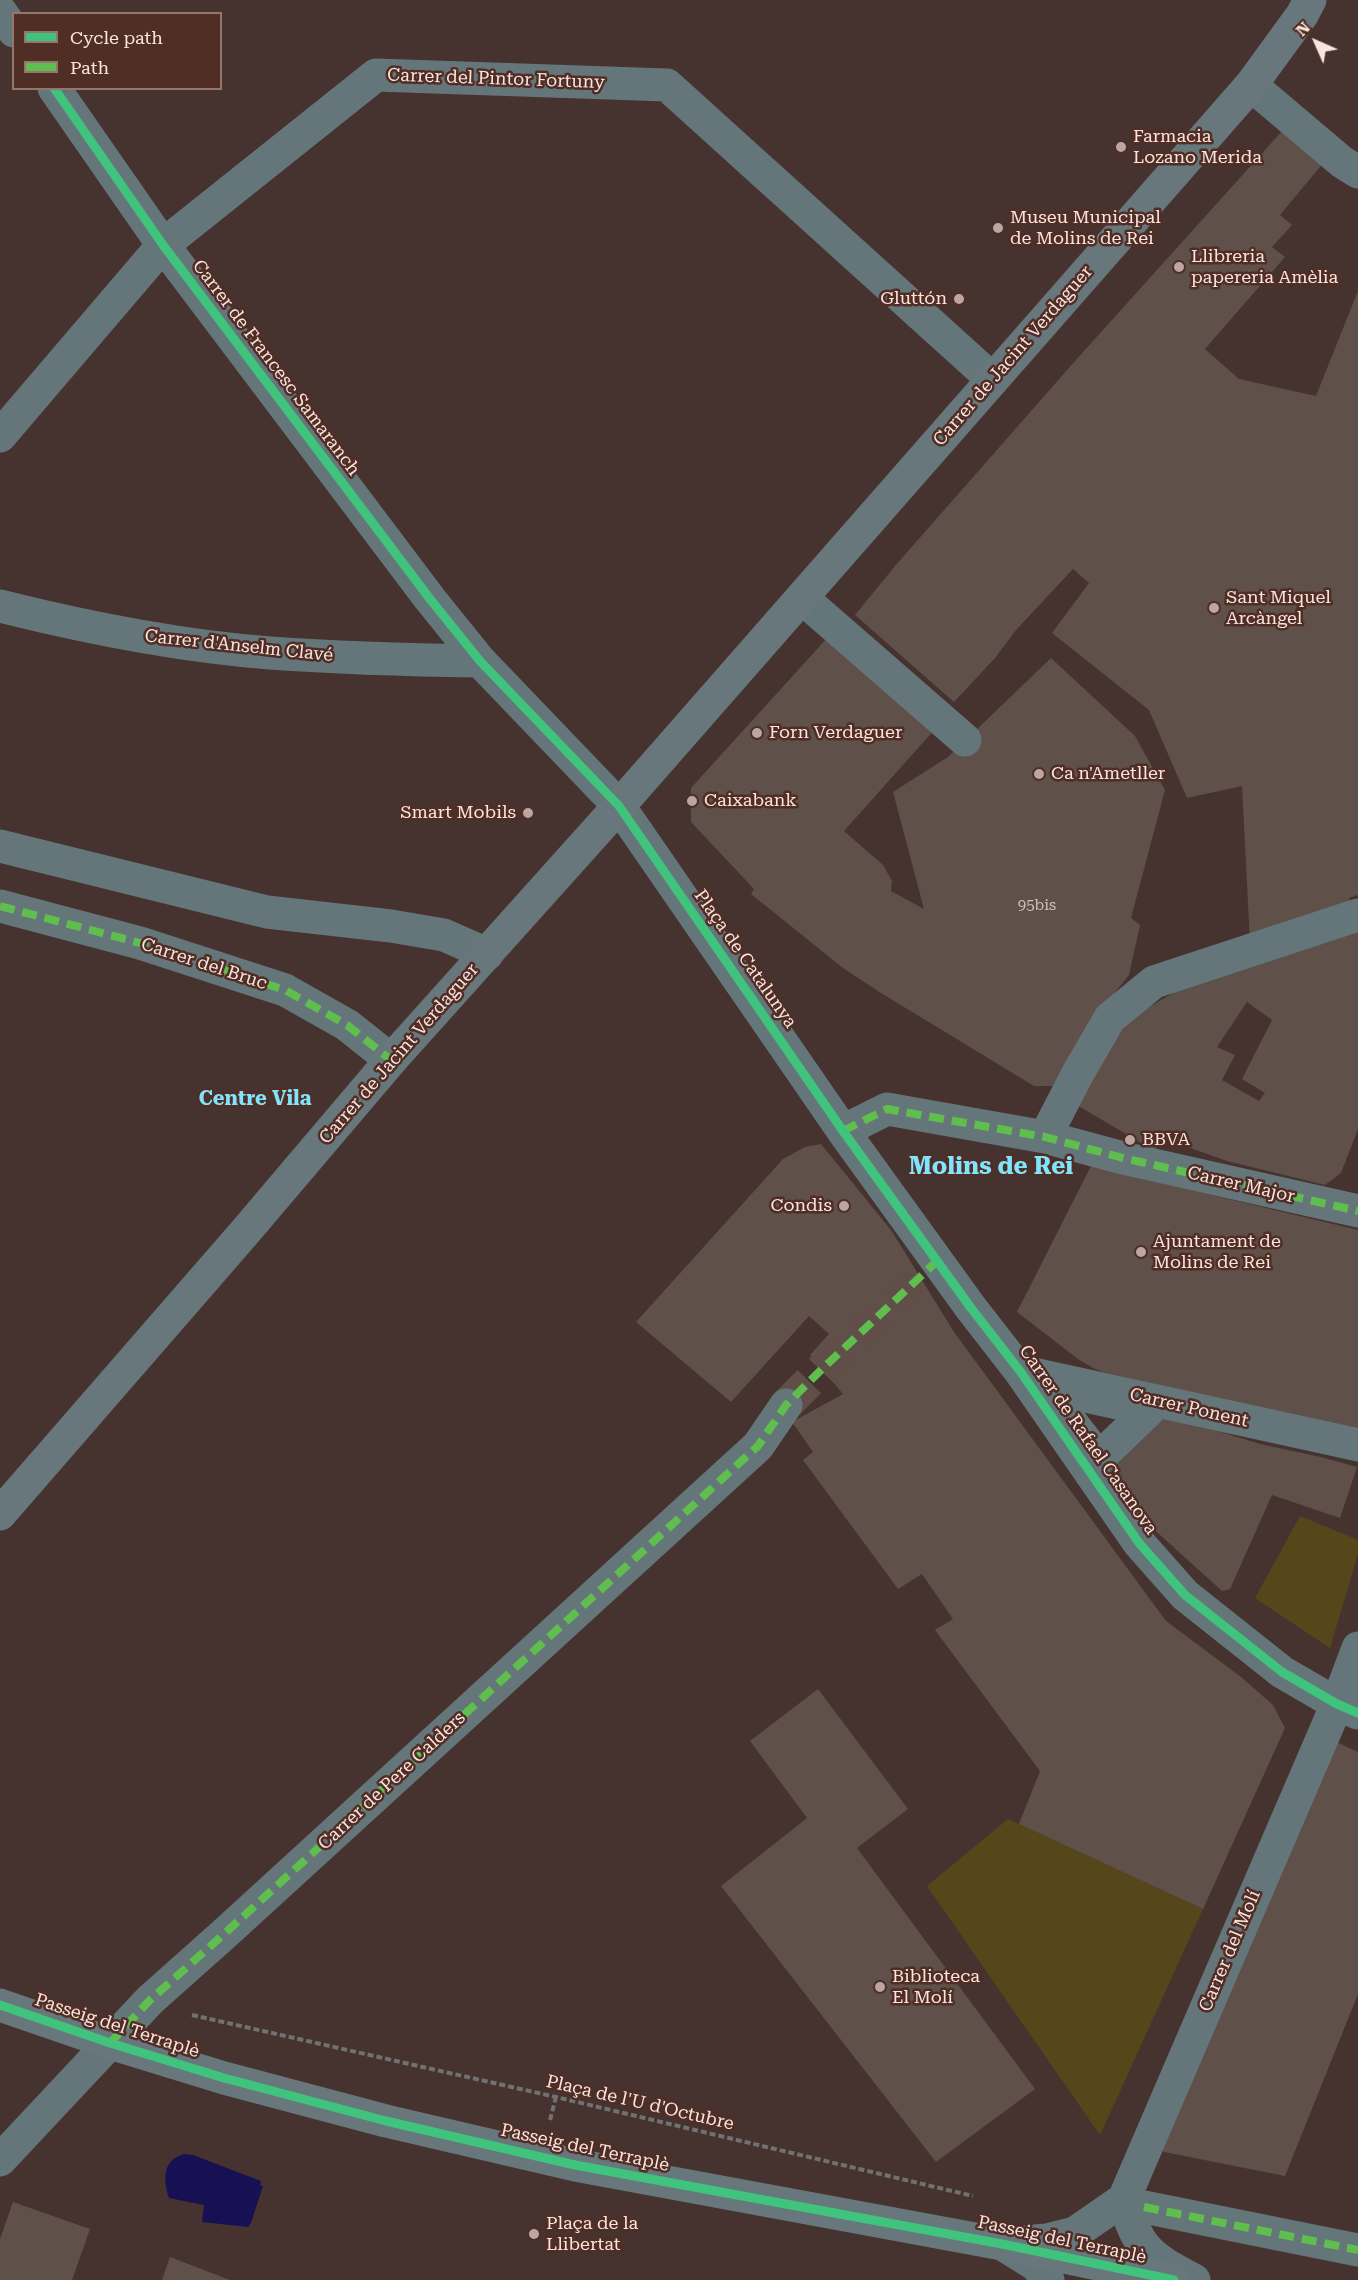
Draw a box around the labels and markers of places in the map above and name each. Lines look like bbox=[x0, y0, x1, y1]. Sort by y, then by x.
place label: Farmacia Lozano Merida bbox=[1133, 126, 1262, 168]
marker: Farmacia Lozano Merida bbox=[1114, 140, 1128, 154]
place label: Museu Municipal de Molins de Rei bbox=[1010, 207, 1161, 250]
marker: Museu Municipal de Molins de Rei bbox=[991, 221, 1005, 235]
place label: Llibreria papereria Amèlia bbox=[1191, 246, 1338, 288]
marker: Llibreria papereria Amèlia bbox=[1172, 260, 1186, 274]
place label: Gluttón bbox=[880, 288, 947, 310]
marker: Gluttón bbox=[952, 292, 966, 306]
place label: Sant Miquel Arcàngel bbox=[1226, 587, 1331, 630]
marker: Sant Miquel Arcàngel bbox=[1207, 601, 1221, 615]
place label: Forn Verdaguer bbox=[769, 722, 902, 744]
marker: Forn Verdaguer bbox=[750, 726, 764, 740]
place label: Ca n'Ametller bbox=[1051, 763, 1165, 785]
marker: Ca n'Ametller bbox=[1032, 767, 1046, 781]
place label: Caixabank bbox=[704, 790, 797, 812]
marker: Caixabank bbox=[685, 794, 699, 808]
place label: Smart Mobils bbox=[400, 802, 516, 824]
marker: Smart Mobils bbox=[521, 806, 535, 820]
place label: BBVA bbox=[1142, 1129, 1190, 1151]
marker: BBVA bbox=[1123, 1133, 1137, 1147]
place label: Condis bbox=[770, 1195, 832, 1217]
marker: Condis bbox=[837, 1199, 851, 1213]
place label: Ajuntament de Molins de Rei bbox=[1153, 1231, 1281, 1274]
marker: Ajuntament de Molins de Rei bbox=[1134, 1245, 1148, 1259]
place label: Biblioteca El Molí bbox=[892, 1966, 980, 2008]
marker: Biblioteca El Molí bbox=[873, 1980, 887, 1994]
place label: Plaça de la Llibertat bbox=[546, 2213, 638, 2256]
marker: Plaça de la Llibertat bbox=[527, 2227, 541, 2241]

